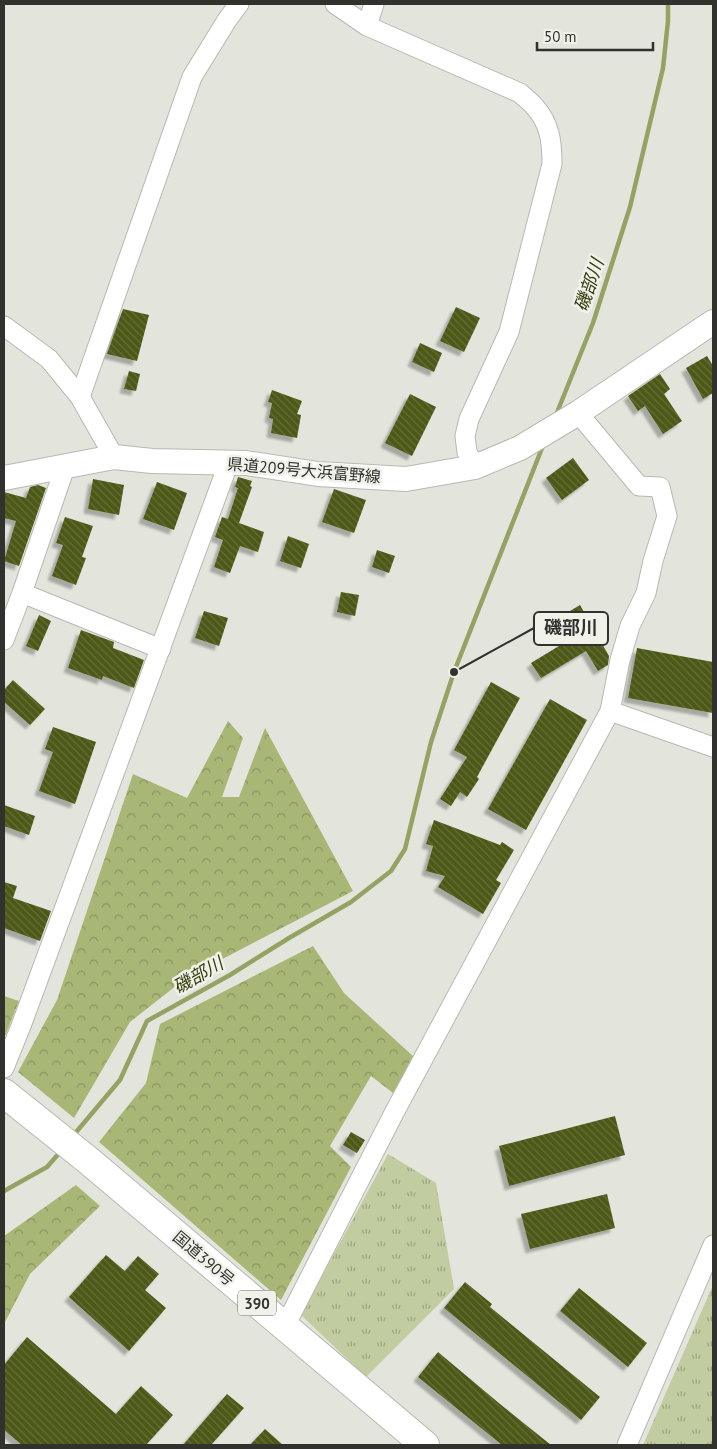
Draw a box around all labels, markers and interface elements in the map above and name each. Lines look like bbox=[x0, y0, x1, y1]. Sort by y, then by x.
scale bar bbox=[537, 20, 653, 52]
text: 50 m bbox=[544, 27, 577, 46]
water label: 磯部川 bbox=[569, 254, 609, 314]
street label: 県道209号大浜富野線 bbox=[226, 453, 382, 487]
callout: 磯部川 bbox=[534, 612, 608, 645]
text: 磯部川 bbox=[544, 616, 598, 639]
water label: 磯部川 bbox=[169, 951, 229, 998]
street label: 国道390号 bbox=[169, 1227, 239, 1289]
road number: 390 bbox=[238, 1290, 276, 1316]

